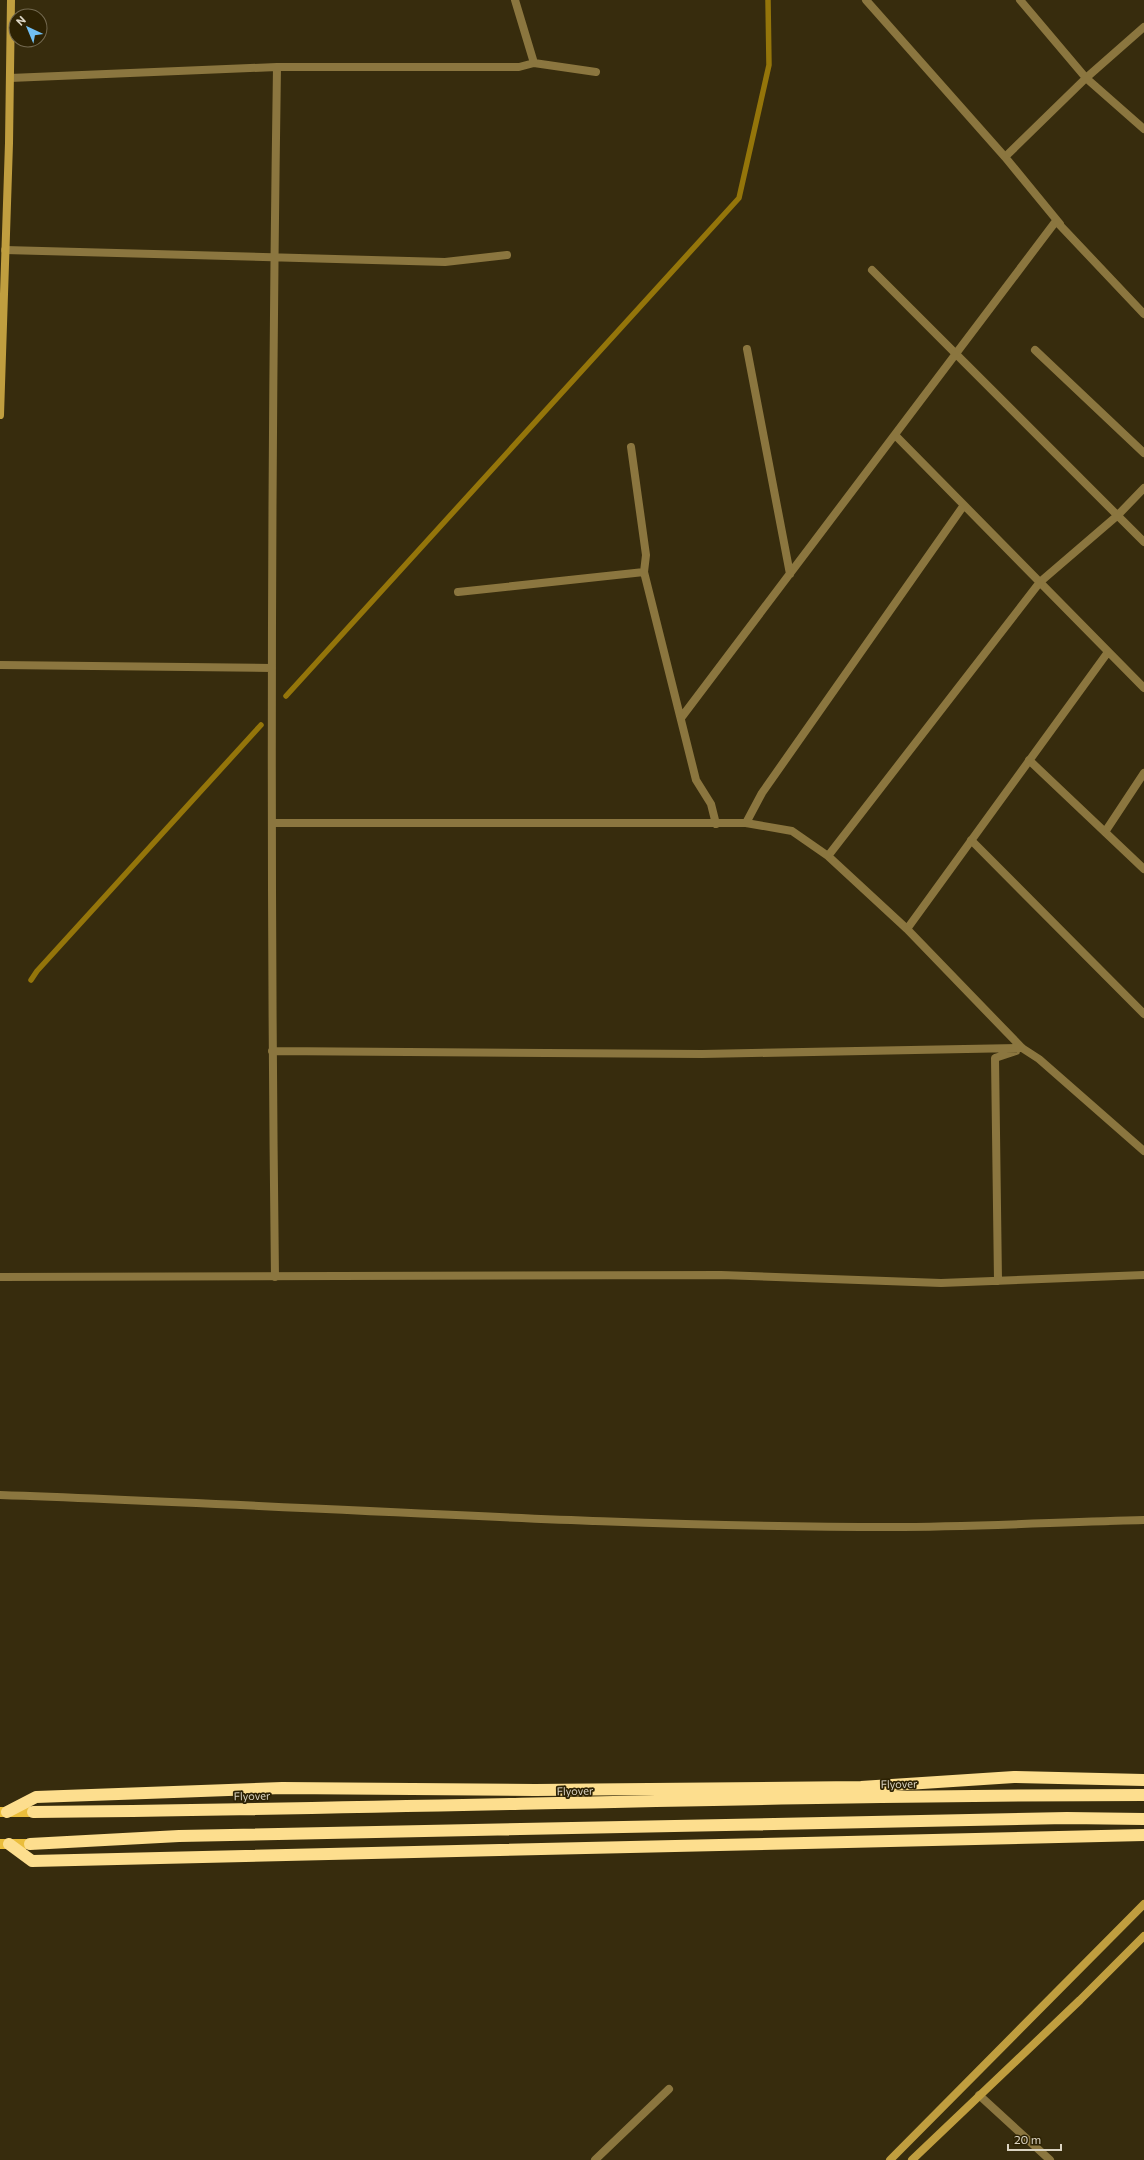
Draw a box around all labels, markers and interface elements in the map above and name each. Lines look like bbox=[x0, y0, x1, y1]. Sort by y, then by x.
north arrow bbox=[8, 8, 48, 48]
text: N bbox=[13, 13, 28, 28]
street label: Flyover bbox=[881, 1777, 918, 1790]
street label: Flyover bbox=[557, 1784, 594, 1797]
street label: Flyover bbox=[234, 1789, 271, 1802]
scale bar bbox=[1008, 2126, 1061, 2152]
text: 20 m bbox=[1014, 2132, 1041, 2146]

